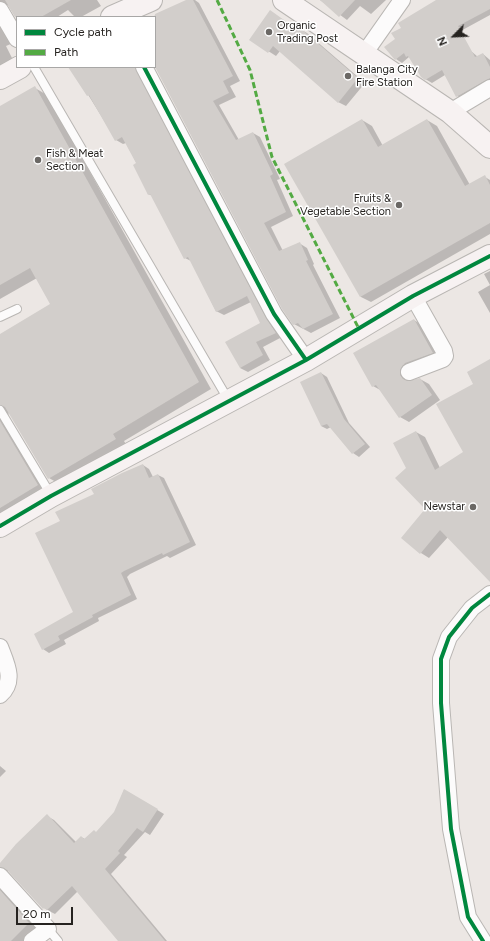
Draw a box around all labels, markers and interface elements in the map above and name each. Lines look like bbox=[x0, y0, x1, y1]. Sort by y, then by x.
legend bbox=[16, 16, 156, 68]
north arrow bbox=[434, 16, 474, 56]
place label: Organic Trading Post bbox=[277, 19, 338, 45]
text: Cycle path bbox=[54, 25, 112, 39]
marker: Organic Trading Post bbox=[264, 27, 274, 37]
text: N bbox=[435, 35, 450, 48]
text: Path bbox=[54, 45, 78, 59]
place label: Balanga City Fire Station bbox=[356, 63, 418, 89]
marker: Balanga City Fire Station bbox=[343, 71, 353, 81]
place label: Fish & Meat Section bbox=[46, 147, 103, 173]
marker: Fish & Meat Section bbox=[33, 155, 43, 165]
place label: Fruits & Vegetable Section bbox=[300, 192, 391, 218]
marker: Fruits & Vegetable Section bbox=[394, 200, 404, 210]
place label: Newstar bbox=[423, 500, 465, 514]
marker: Newstar bbox=[468, 502, 478, 512]
scale bar bbox=[18, 899, 75, 925]
text: 20 m bbox=[23, 907, 51, 921]

